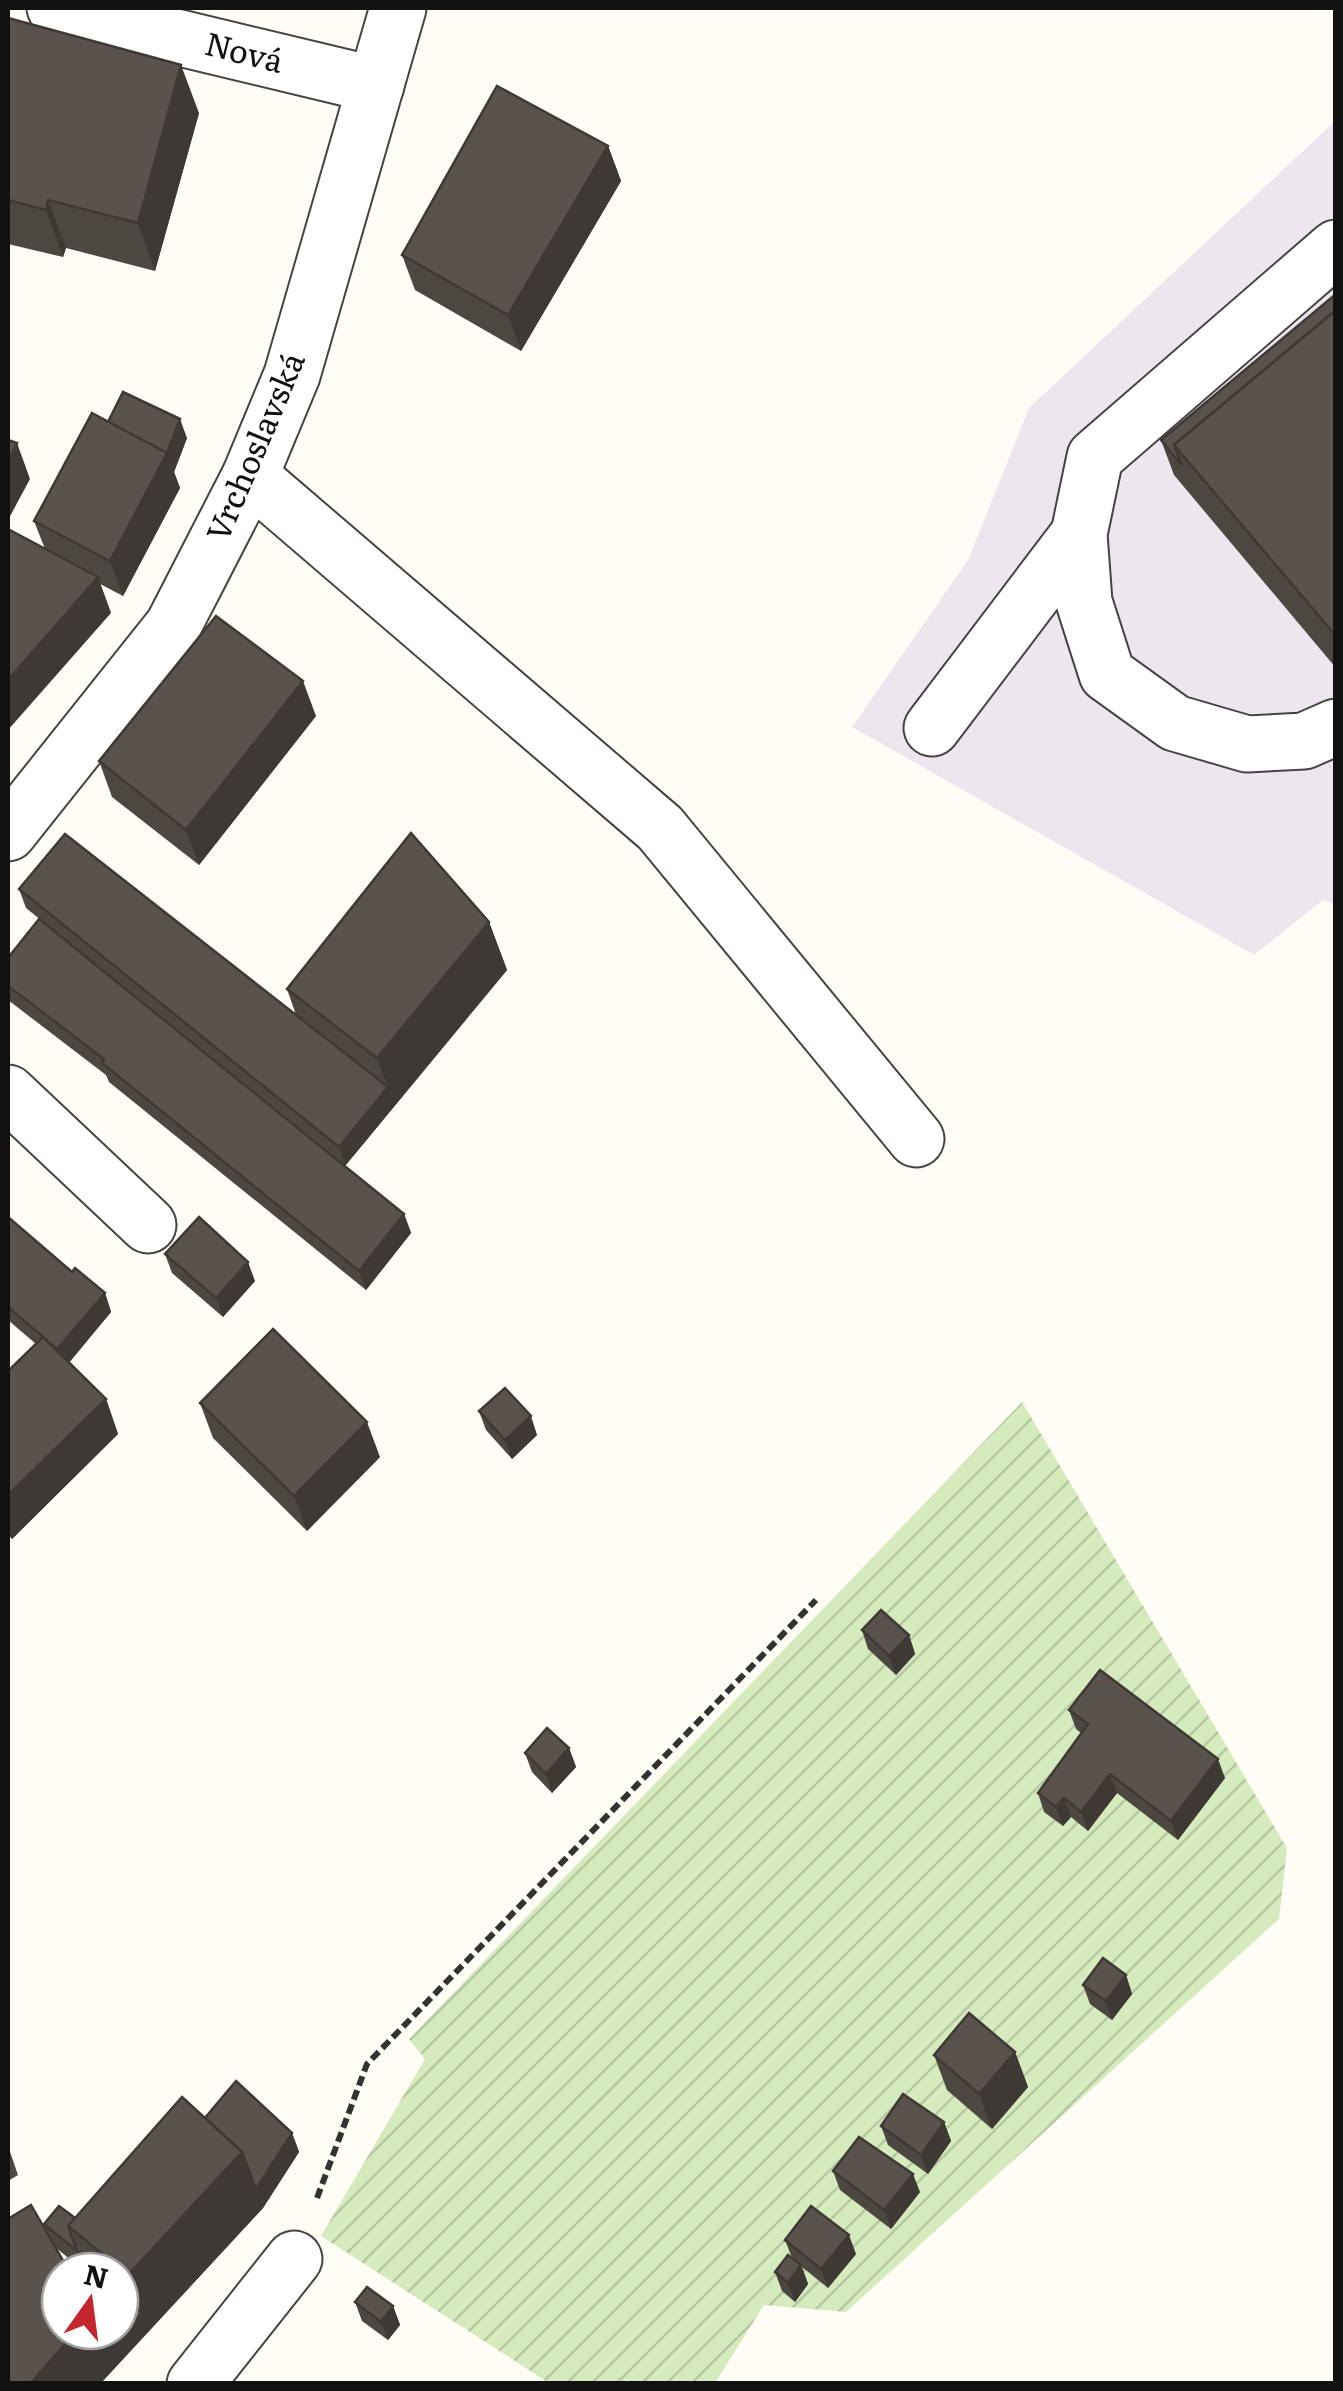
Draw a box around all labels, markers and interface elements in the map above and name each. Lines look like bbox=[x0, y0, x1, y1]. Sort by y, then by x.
street label: Nová bbox=[201, 17, 290, 83]
street label: Vrchoslavská bbox=[192, 343, 315, 548]
north arrow bbox=[40, 2251, 140, 2351]
text: N bbox=[80, 2252, 113, 2298]

